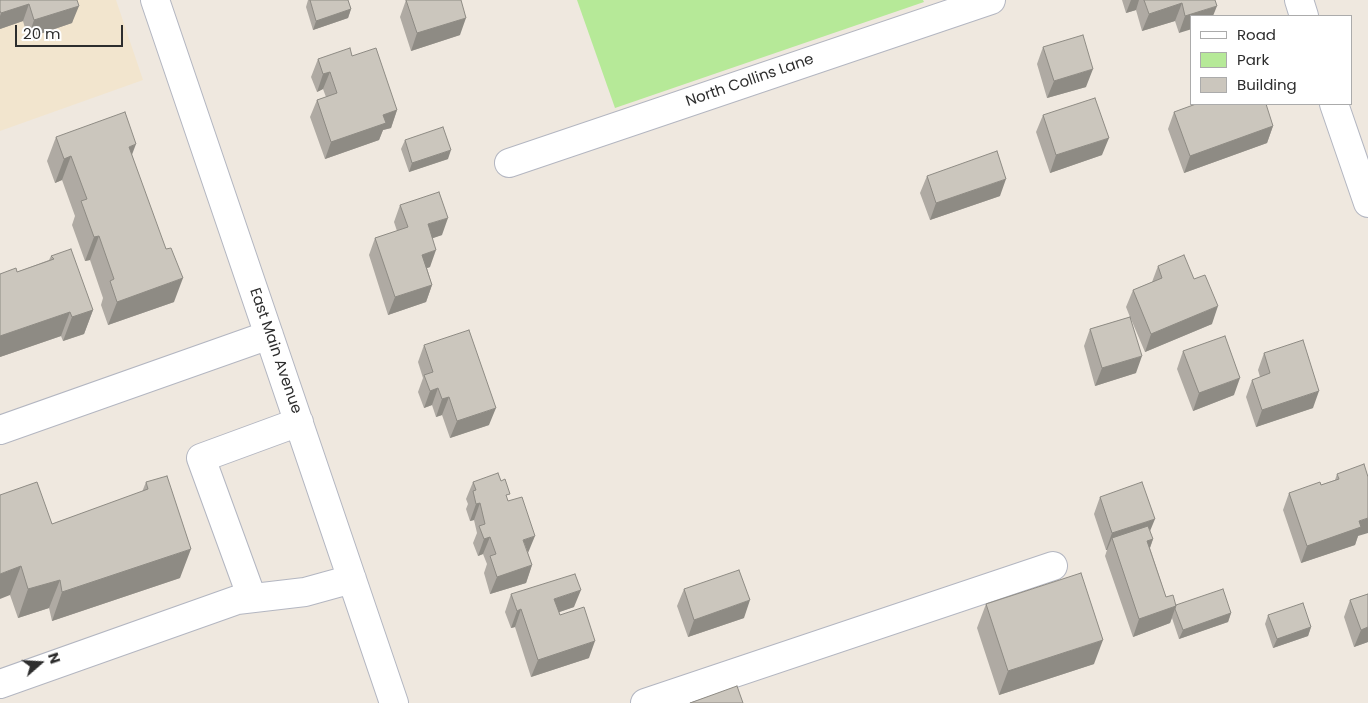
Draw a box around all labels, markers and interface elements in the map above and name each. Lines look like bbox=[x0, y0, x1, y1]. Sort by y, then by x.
scale bar bbox=[18, 15, 125, 47]
legend bbox=[1190, 15, 1353, 105]
text: 20 m bbox=[23, 23, 61, 44]
text: Road bbox=[1237, 24, 1276, 45]
text: Park bbox=[1237, 49, 1269, 70]
street label: North Collins Lane bbox=[684, 51, 816, 111]
text: Building bbox=[1237, 74, 1297, 95]
street label: East Main Avenue bbox=[245, 286, 305, 416]
north arrow bbox=[15, 638, 65, 688]
text: N bbox=[43, 650, 65, 666]

